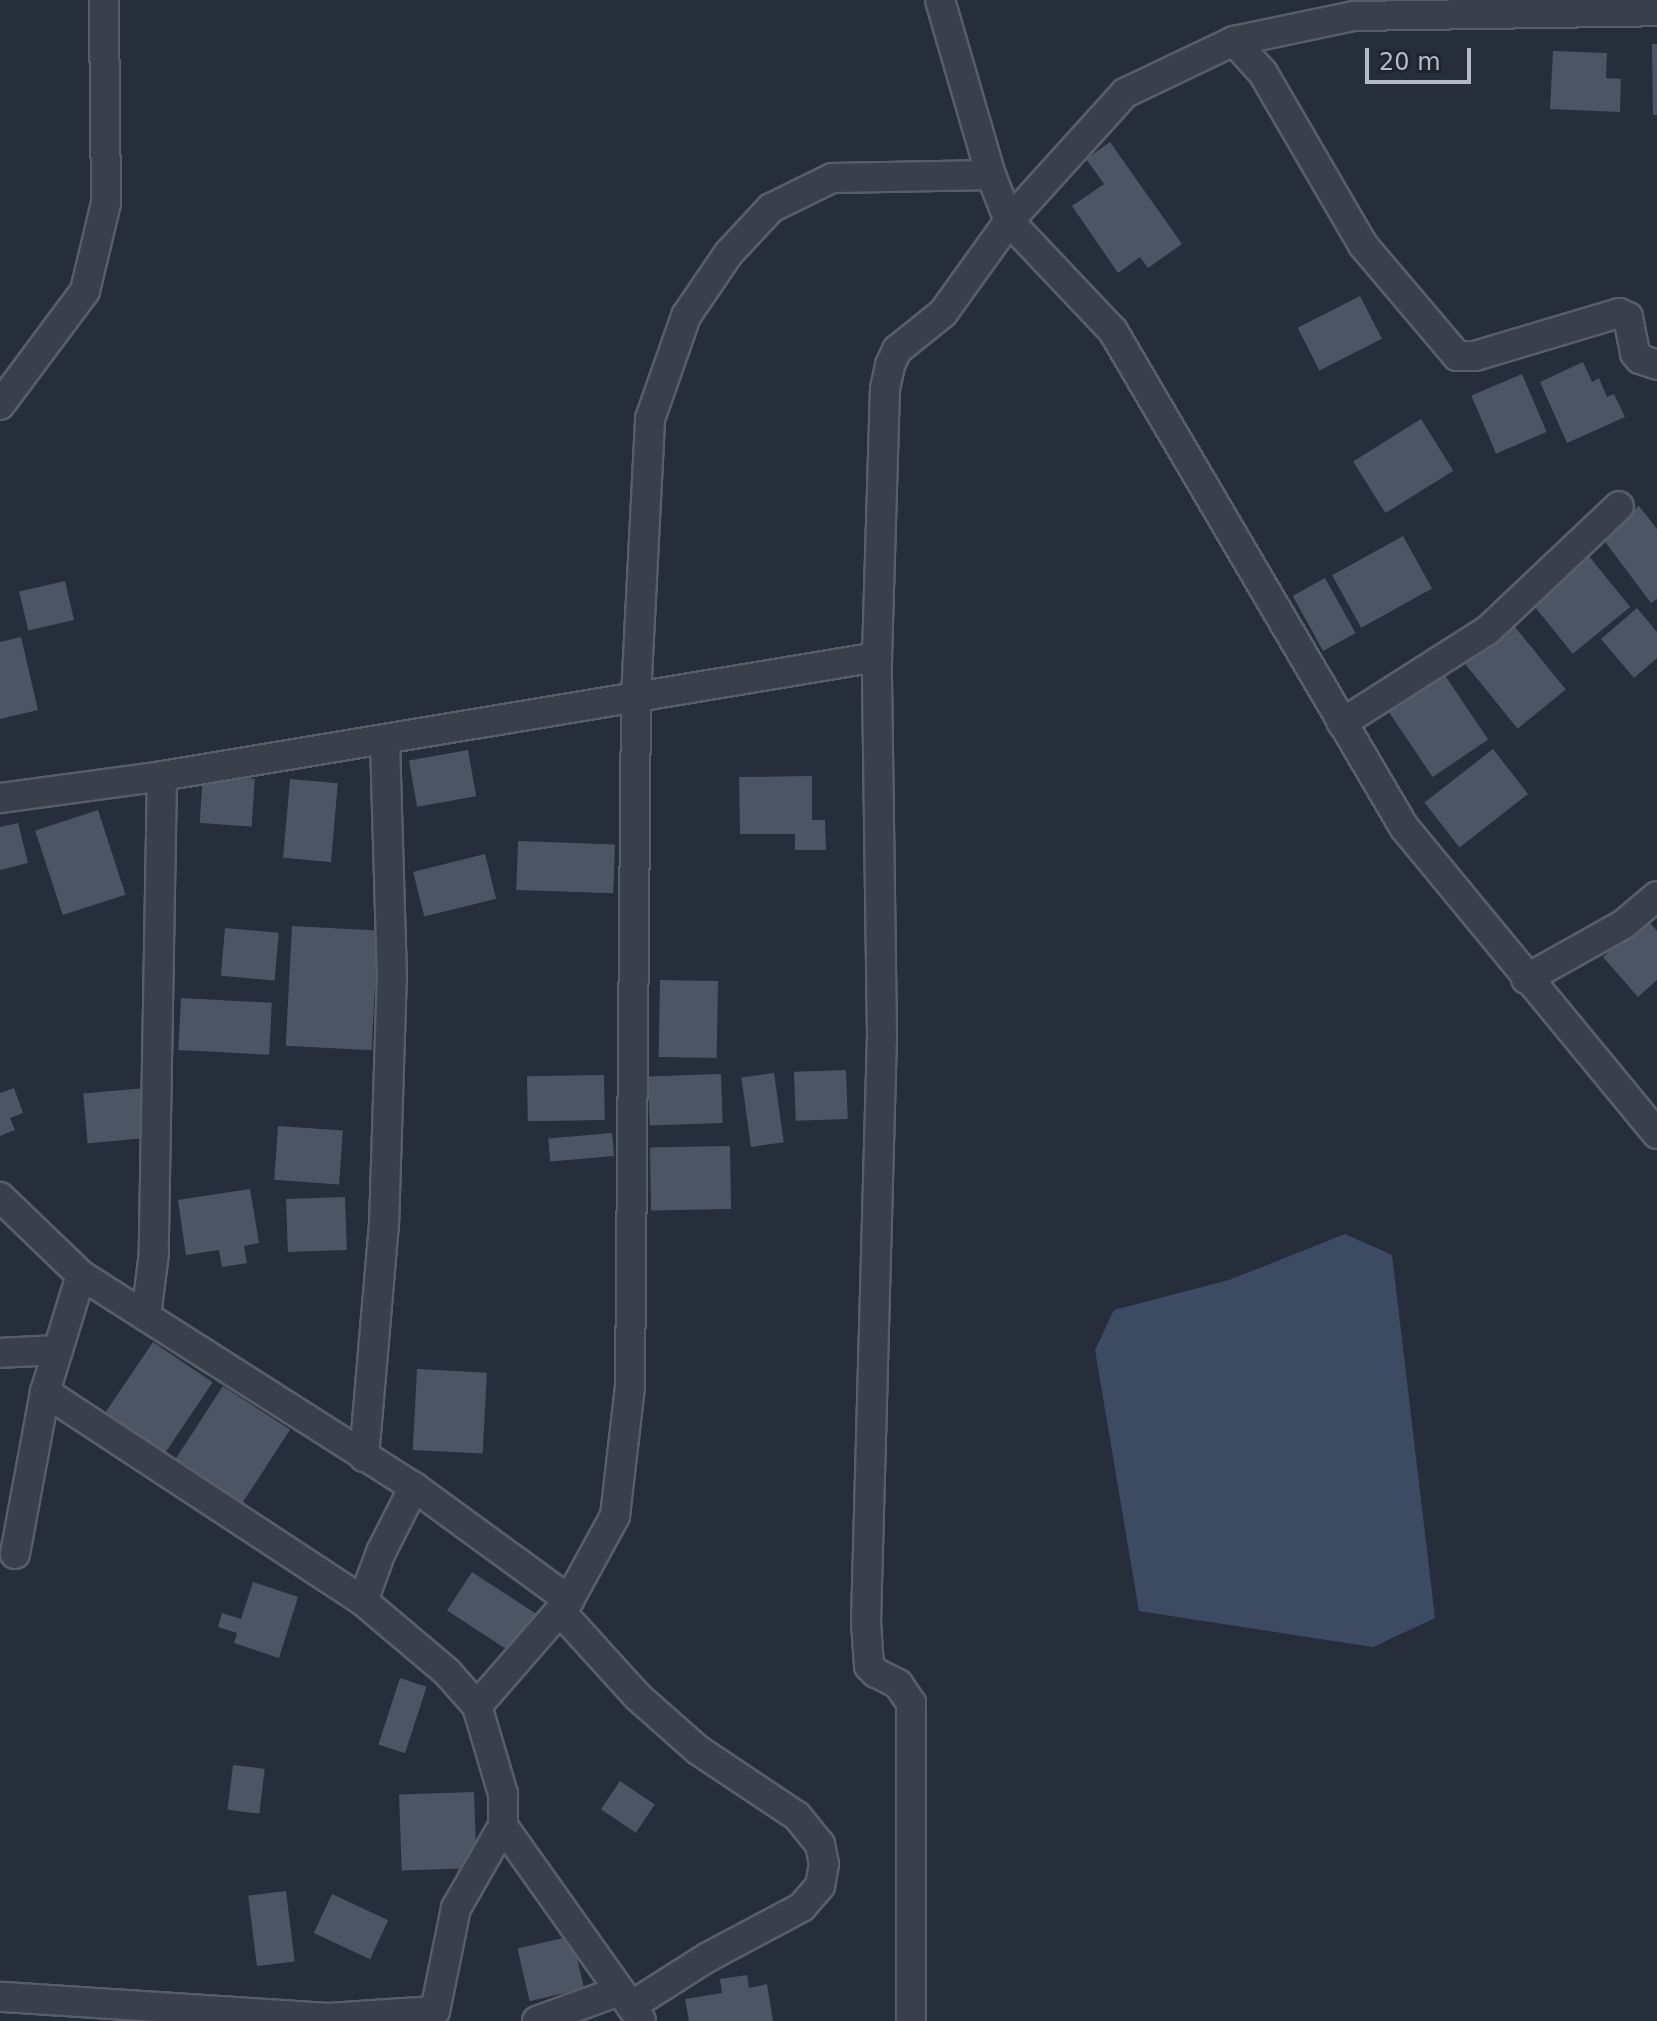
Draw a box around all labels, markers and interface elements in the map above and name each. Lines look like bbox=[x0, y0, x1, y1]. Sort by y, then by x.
scale bar bbox=[1369, 32, 1475, 82]
text: 20 m bbox=[1379, 48, 1441, 76]

